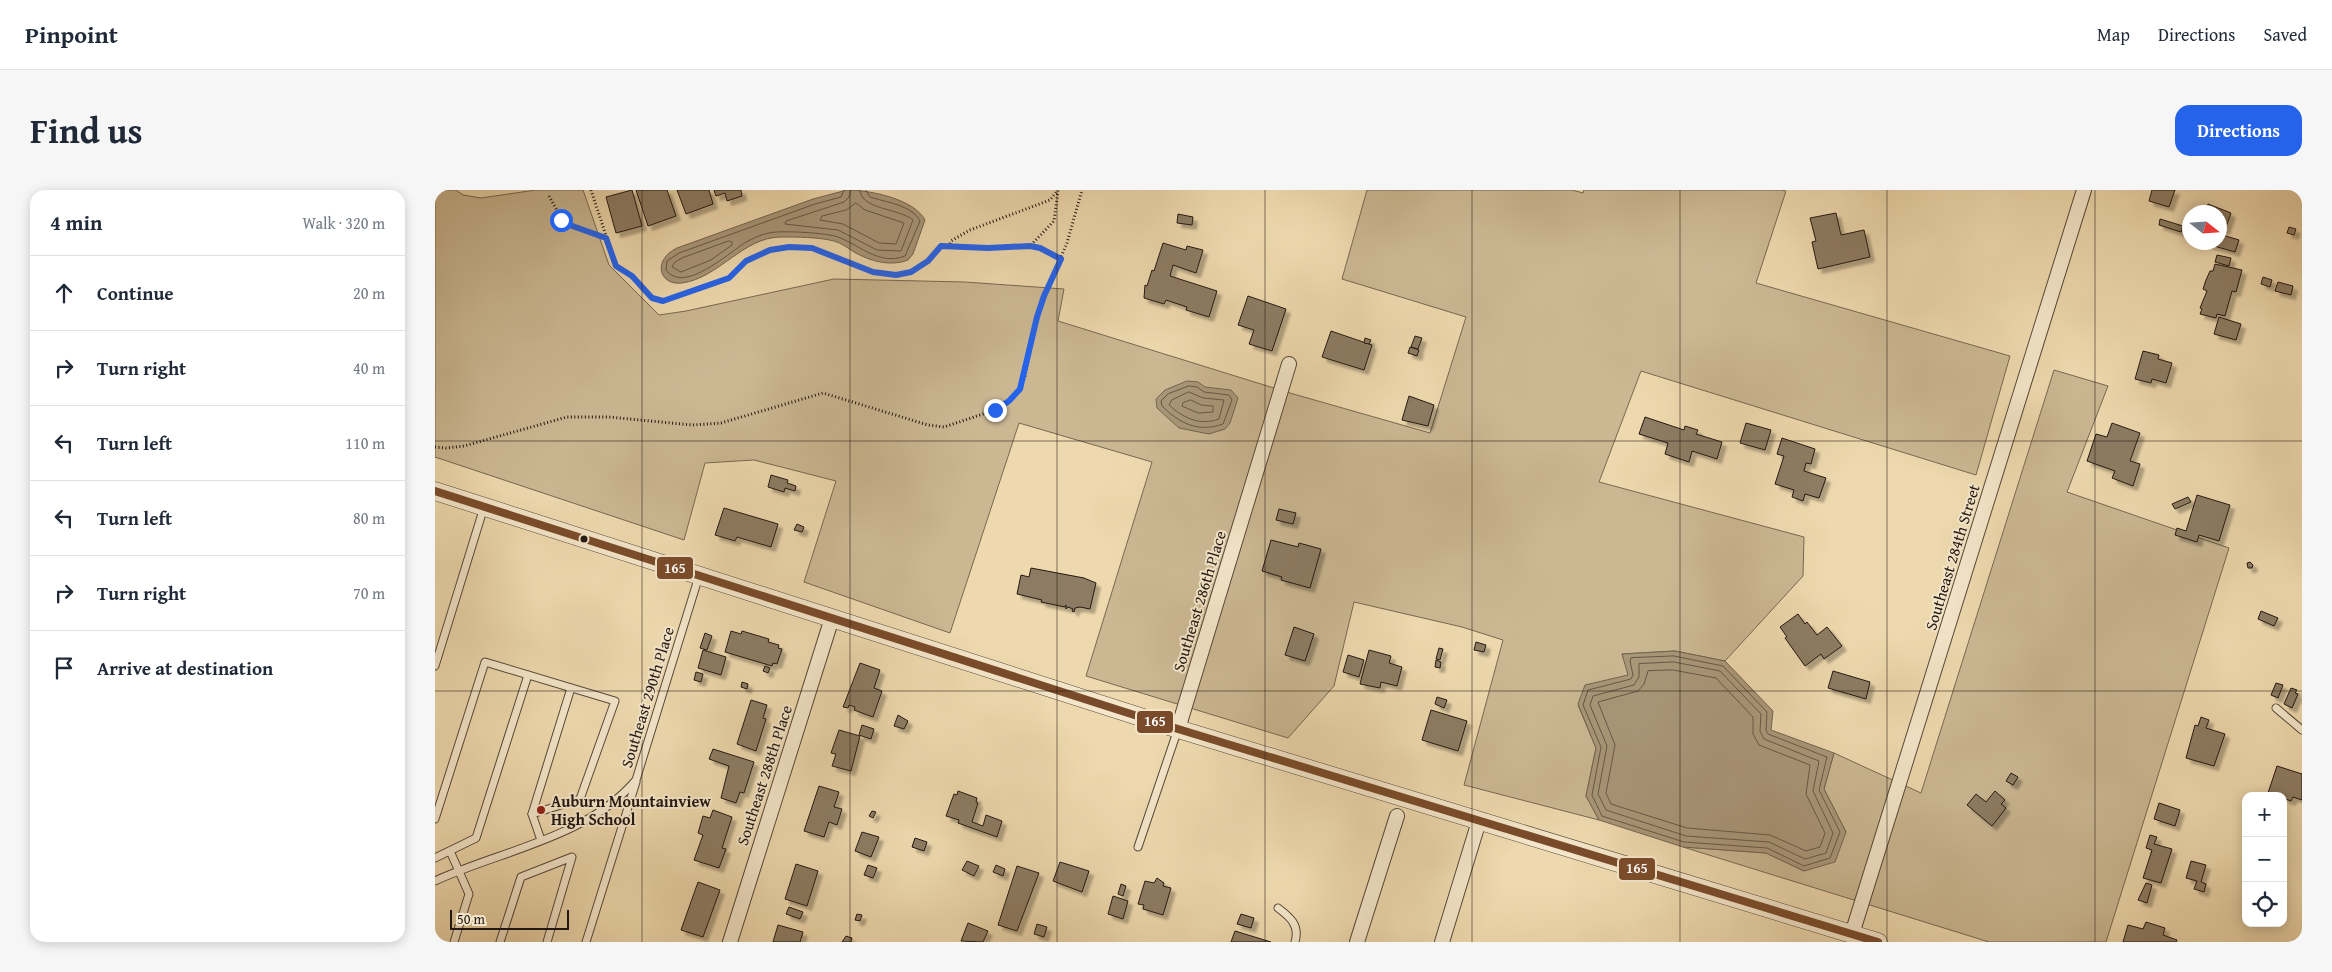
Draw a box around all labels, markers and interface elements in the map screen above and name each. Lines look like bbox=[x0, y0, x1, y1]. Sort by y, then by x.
text: Pinpoint bbox=[25, 17, 118, 52]
text: Map bbox=[2097, 21, 2130, 48]
text: Directions bbox=[2158, 21, 2235, 48]
text: Saved bbox=[2263, 21, 2307, 48]
text: Find us bbox=[30, 105, 143, 156]
button: Directions bbox=[2175, 105, 2302, 156]
north arrow bbox=[2182, 205, 2227, 250]
text: 4 min bbox=[50, 207, 102, 238]
route start bbox=[550, 209, 573, 232]
text: Walk · 320 m bbox=[302, 211, 385, 235]
icon: ahead bbox=[50, 279, 78, 307]
text: Continue bbox=[97, 279, 174, 307]
text: 20 m bbox=[353, 281, 385, 305]
icon: right bbox=[50, 354, 78, 382]
text: Turn right bbox=[97, 354, 186, 382]
text: 40 m bbox=[353, 356, 385, 380]
route end bbox=[984, 399, 1007, 422]
icon: left bbox=[50, 429, 78, 457]
text: Turn left bbox=[97, 429, 172, 457]
text: 110 m bbox=[345, 431, 385, 455]
street label: Southeast 284th Street bbox=[1918, 481, 1986, 633]
icon: left bbox=[50, 504, 78, 532]
text: Turn left bbox=[97, 504, 172, 532]
text: 80 m bbox=[353, 506, 385, 530]
street label: Southeast 286th Place bbox=[1166, 527, 1232, 675]
unlabelled marker bbox=[579, 534, 589, 544]
line badge: 165 bbox=[656, 556, 694, 580]
text: 165 bbox=[664, 558, 686, 578]
icon: right bbox=[50, 579, 78, 607]
text: Turn right bbox=[97, 579, 186, 607]
text: 70 m bbox=[353, 581, 385, 605]
street label: Southeast 290th Place bbox=[614, 623, 680, 771]
icon: arrive bbox=[50, 654, 78, 682]
text: Arrive at destination bbox=[97, 654, 273, 682]
street label: Southeast 288th Place bbox=[730, 702, 798, 848]
line badge: 165 bbox=[1136, 710, 1174, 734]
text: 165 bbox=[1144, 711, 1166, 731]
place label: Auburn Mountainview High School bbox=[551, 789, 711, 831]
map controls bbox=[2242, 792, 2287, 927]
button: + bbox=[2242, 792, 2287, 837]
marker: Auburn Mountainview High School bbox=[535, 804, 547, 816]
button: − bbox=[2242, 837, 2287, 882]
line badge: 165 bbox=[1618, 857, 1656, 881]
text: 165 bbox=[1626, 858, 1648, 878]
button: locate bbox=[2242, 882, 2287, 927]
scale bar bbox=[450, 907, 569, 930]
text: 50 m bbox=[457, 909, 485, 929]

